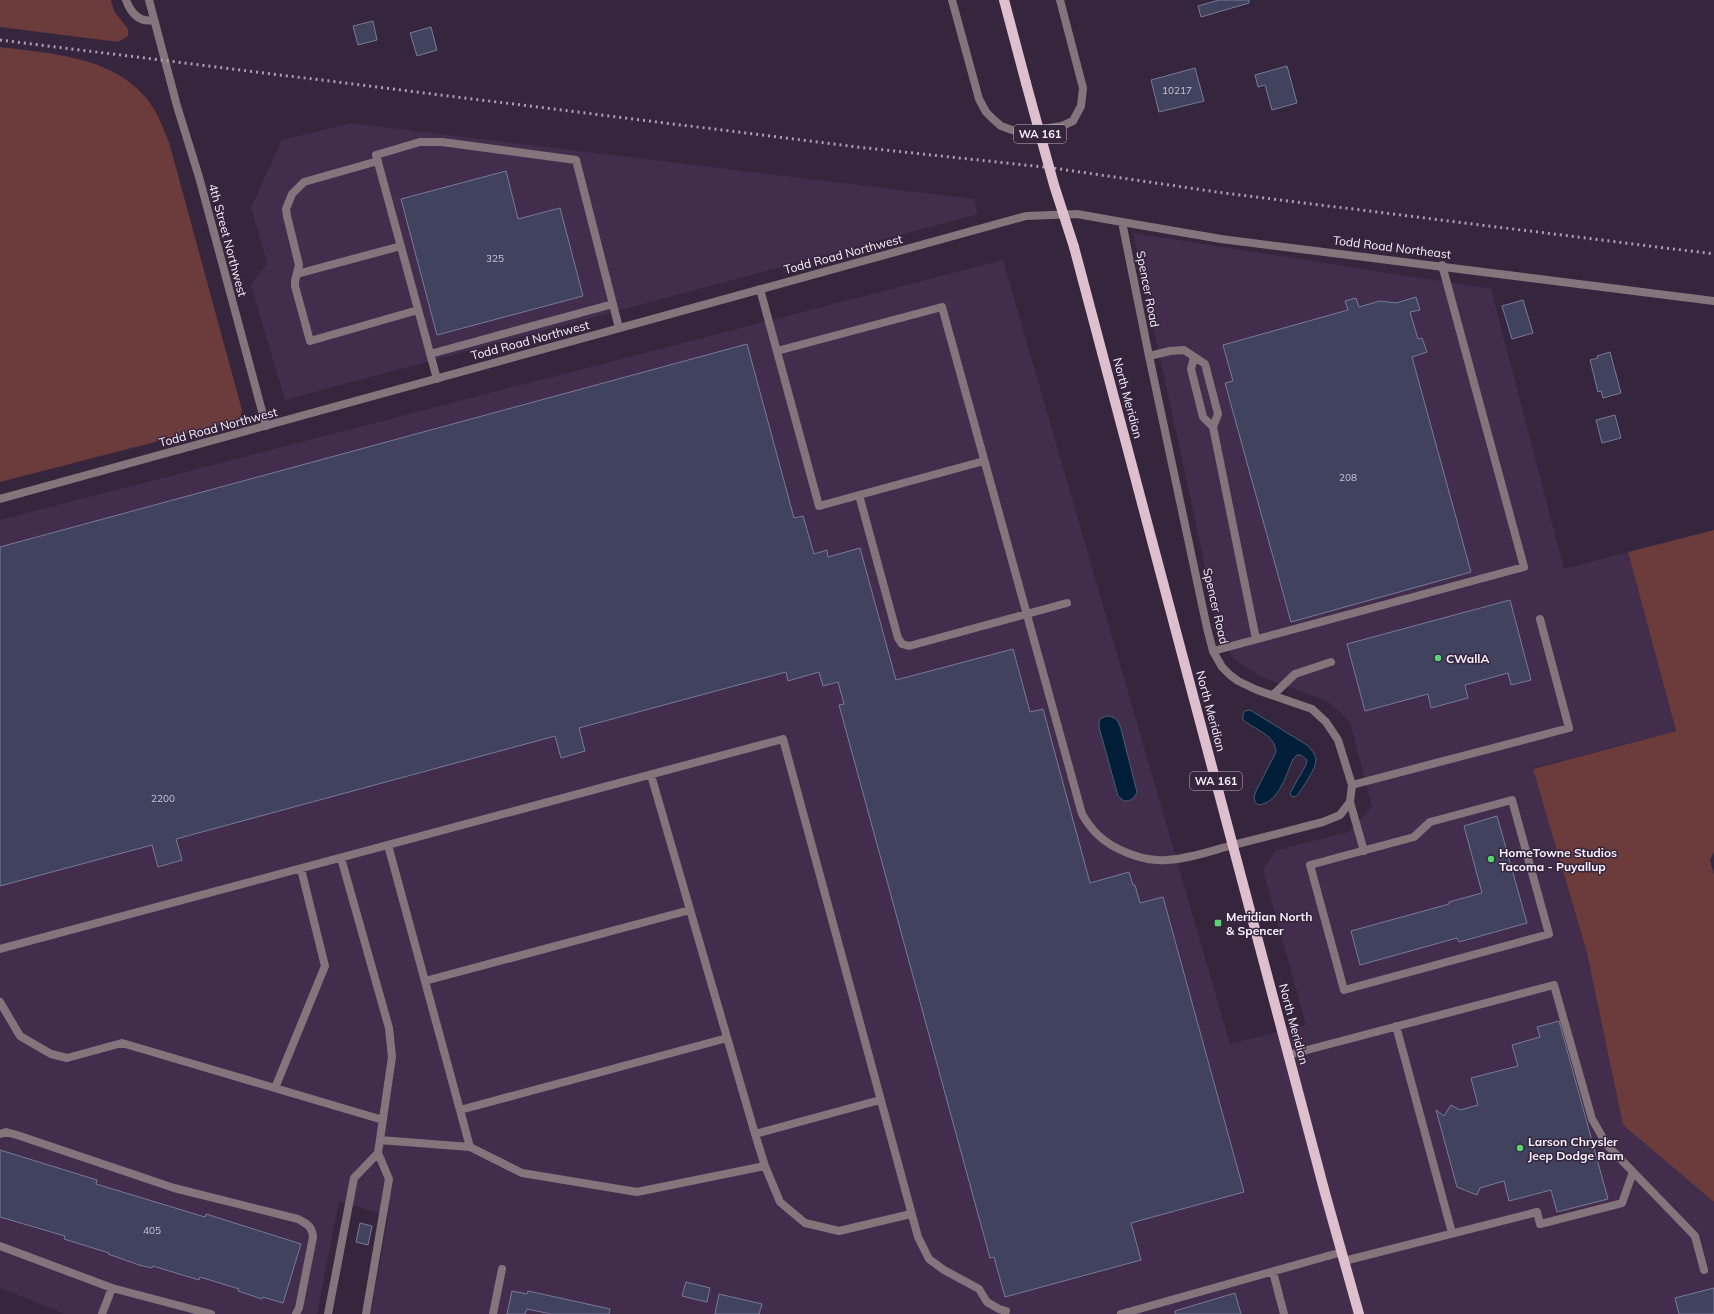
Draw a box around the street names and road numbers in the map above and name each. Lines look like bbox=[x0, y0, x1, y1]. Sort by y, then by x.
road number: WA 161 bbox=[1014, 125, 1066, 143]
street label: 4th Street Northwest bbox=[206, 182, 250, 298]
street label: Todd Road Northwest bbox=[782, 231, 904, 277]
street label: Todd Road Northeast bbox=[1332, 232, 1452, 262]
street label: Spencer Road bbox=[1133, 250, 1163, 328]
street label: Todd Road Northwest bbox=[469, 317, 591, 363]
street label: North Meridian bbox=[1110, 356, 1146, 440]
street label: Todd Road Northwest bbox=[157, 404, 279, 450]
street label: Spencer Road bbox=[1200, 567, 1232, 645]
street label: North Meridian bbox=[1193, 669, 1229, 753]
road number: WA 161 bbox=[1190, 772, 1242, 790]
street label: North Meridian bbox=[1276, 982, 1312, 1066]

